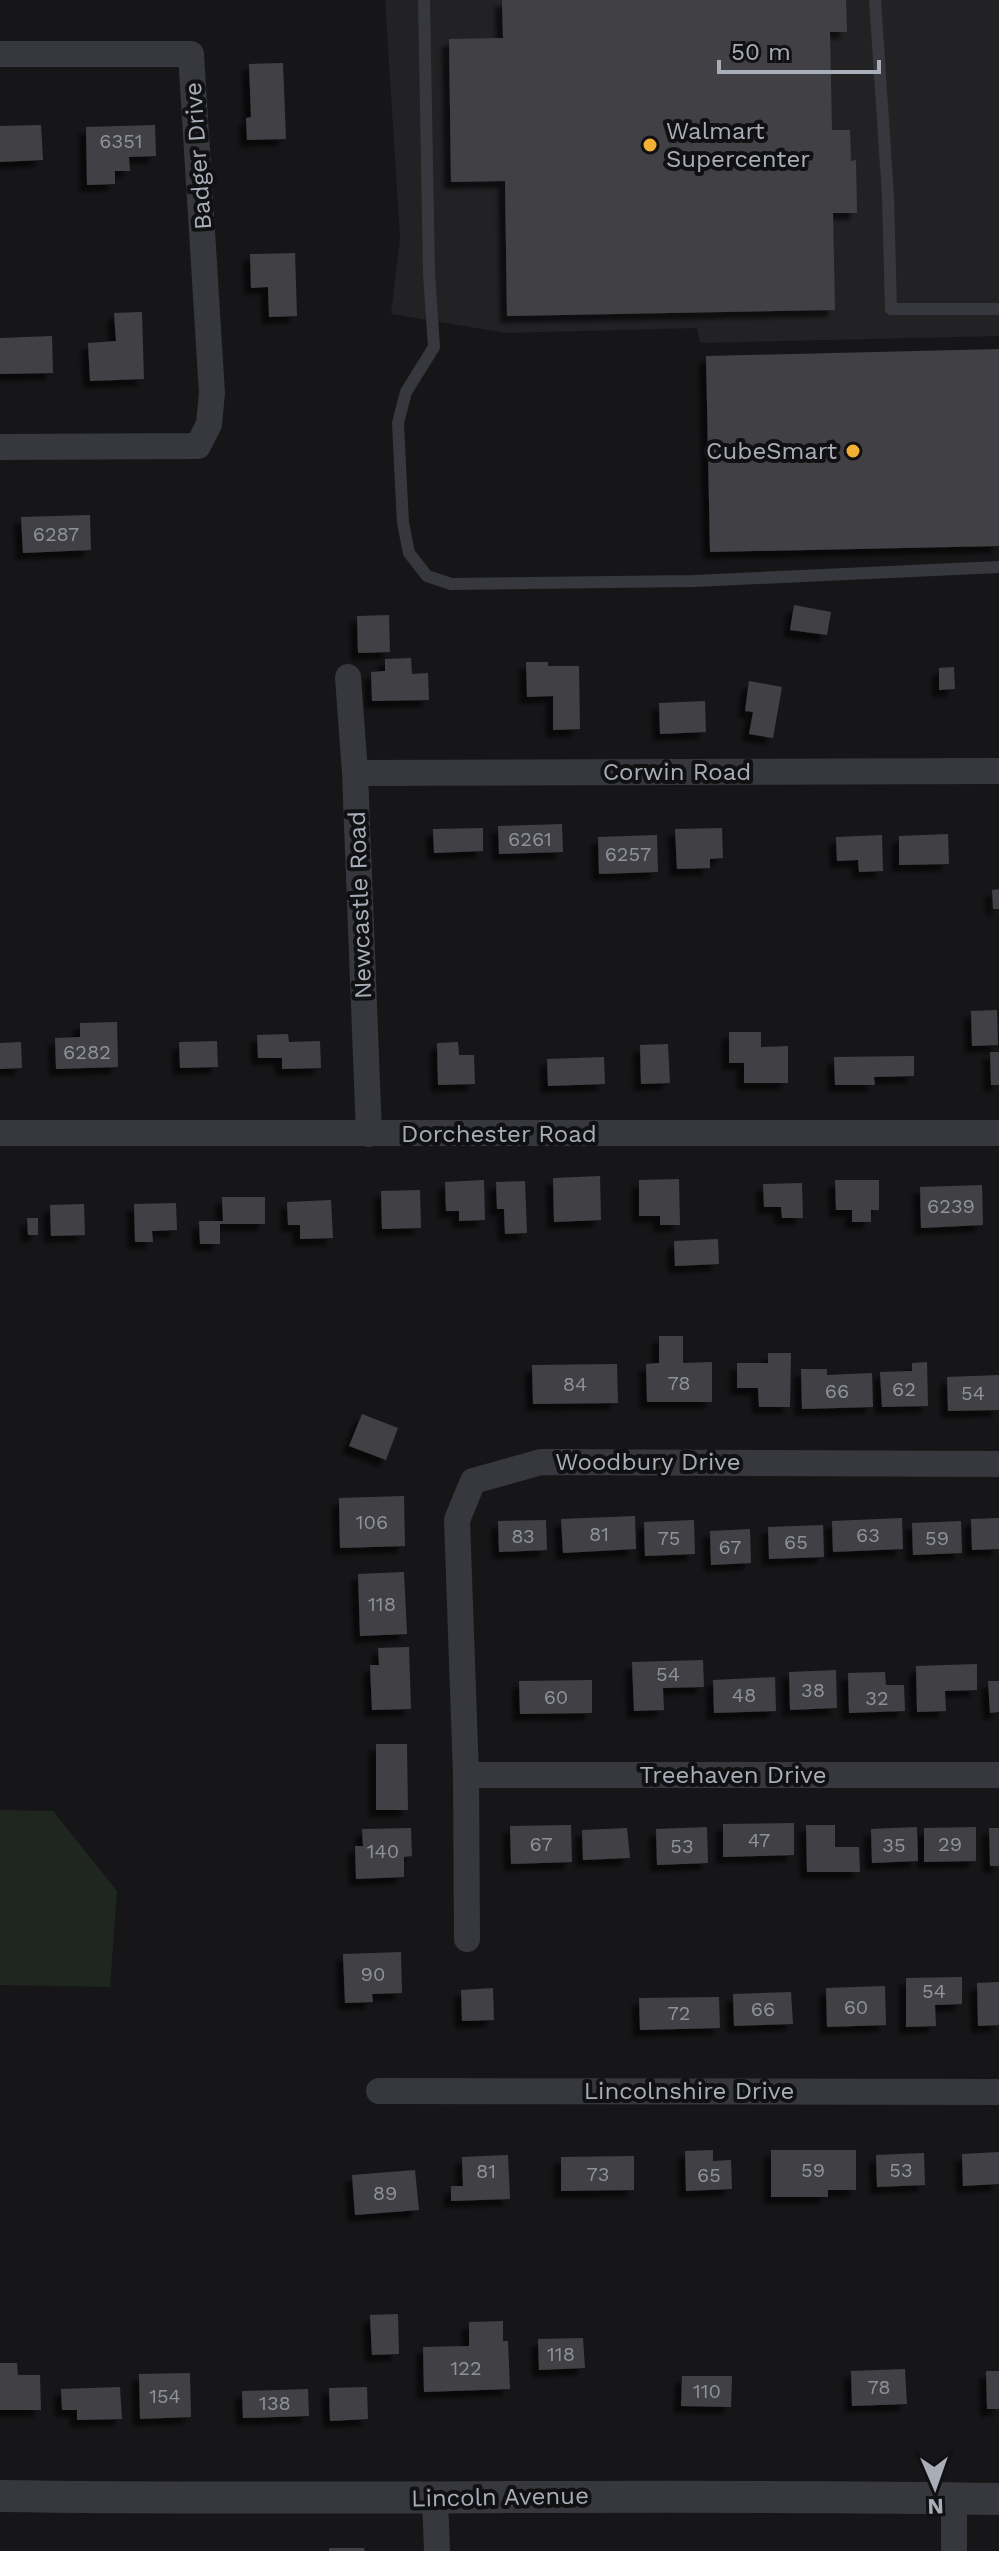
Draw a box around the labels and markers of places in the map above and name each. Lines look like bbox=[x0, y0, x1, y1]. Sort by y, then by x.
place label: Walmart Supercenter bbox=[666, 117, 810, 173]
marker: Walmart Supercenter bbox=[641, 136, 659, 154]
place label: CubeSmart bbox=[706, 437, 837, 465]
marker: CubeSmart bbox=[844, 442, 862, 460]

